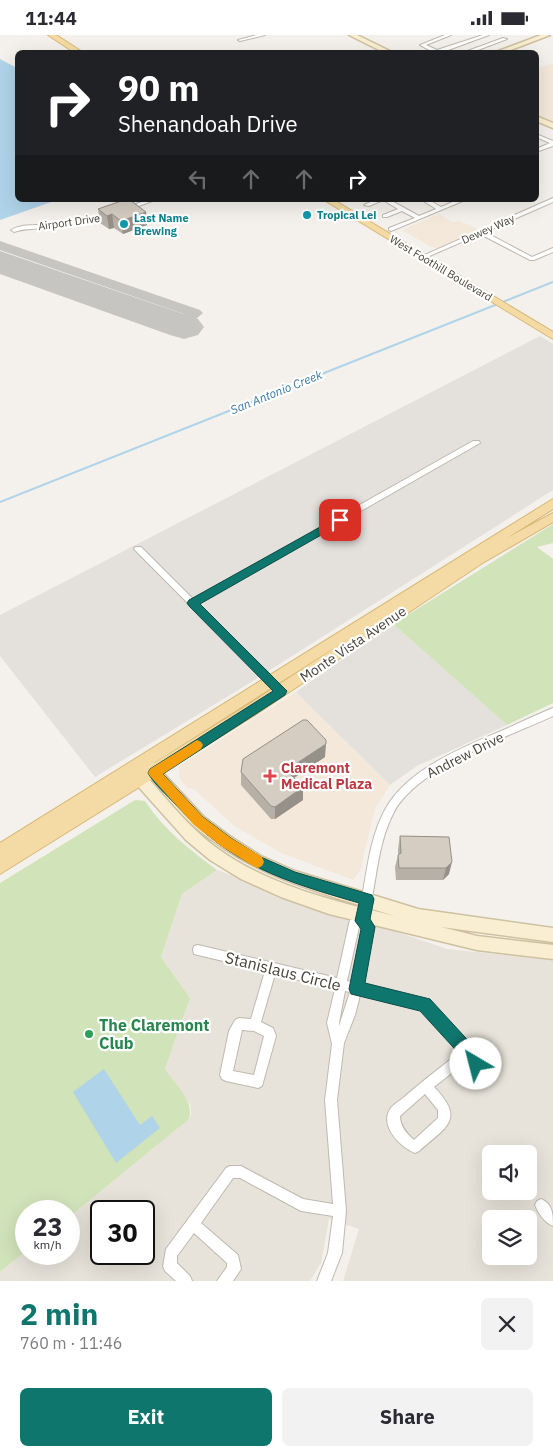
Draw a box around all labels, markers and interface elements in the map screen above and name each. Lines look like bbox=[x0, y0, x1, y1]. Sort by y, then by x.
text: 11:44 bbox=[25, 6, 77, 30]
text: 90 m bbox=[118, 65, 200, 111]
icon: right bbox=[35, 70, 100, 135]
text: Shenandoah Drive bbox=[118, 109, 298, 138]
icon: left bbox=[184, 165, 212, 193]
icon: ahead bbox=[237, 165, 265, 193]
icon: ahead bbox=[290, 165, 318, 193]
icon: right bbox=[343, 165, 371, 193]
place label: Tropical Lei bbox=[317, 208, 376, 222]
marker: Tropical Lei bbox=[301, 209, 313, 221]
street label: Airport Drive bbox=[37, 211, 101, 233]
place label: Last Name Brewing bbox=[134, 211, 189, 238]
street label: Dewey Way bbox=[459, 211, 517, 247]
marker: Last Name Brewing bbox=[118, 218, 130, 230]
street label: West Foothill Boulevard bbox=[387, 232, 495, 304]
water label: San Antonio Creek bbox=[228, 366, 325, 417]
pin bbox=[319, 499, 361, 541]
icon: arrive bbox=[326, 506, 354, 534]
street label: Monte Vista Avenue bbox=[296, 602, 410, 686]
street label: Andrew Drive bbox=[423, 728, 507, 782]
place label: Claremont Medical Plaza bbox=[281, 759, 372, 793]
marker: Claremont Medical Plaza bbox=[263, 769, 277, 783]
street label: Stanislaus Circle bbox=[223, 947, 343, 995]
place label: The Claremont Club bbox=[99, 1015, 209, 1053]
marker: The Claremont Club bbox=[83, 1028, 95, 1040]
position arrow bbox=[449, 1037, 501, 1089]
map controls bbox=[482, 1145, 537, 1265]
button: sound bbox=[482, 1145, 537, 1200]
speed limit sign: 30 bbox=[90, 1200, 155, 1265]
text: 23 bbox=[32, 1210, 63, 1243]
button: layers bbox=[482, 1210, 537, 1265]
text: km/h bbox=[33, 1237, 62, 1252]
text: 2 min bbox=[20, 1294, 98, 1333]
button: close bbox=[481, 1298, 533, 1350]
text: 760 m · 11:46 bbox=[20, 1333, 122, 1353]
button: Exit bbox=[20, 1388, 272, 1446]
button: Share bbox=[282, 1388, 533, 1446]

